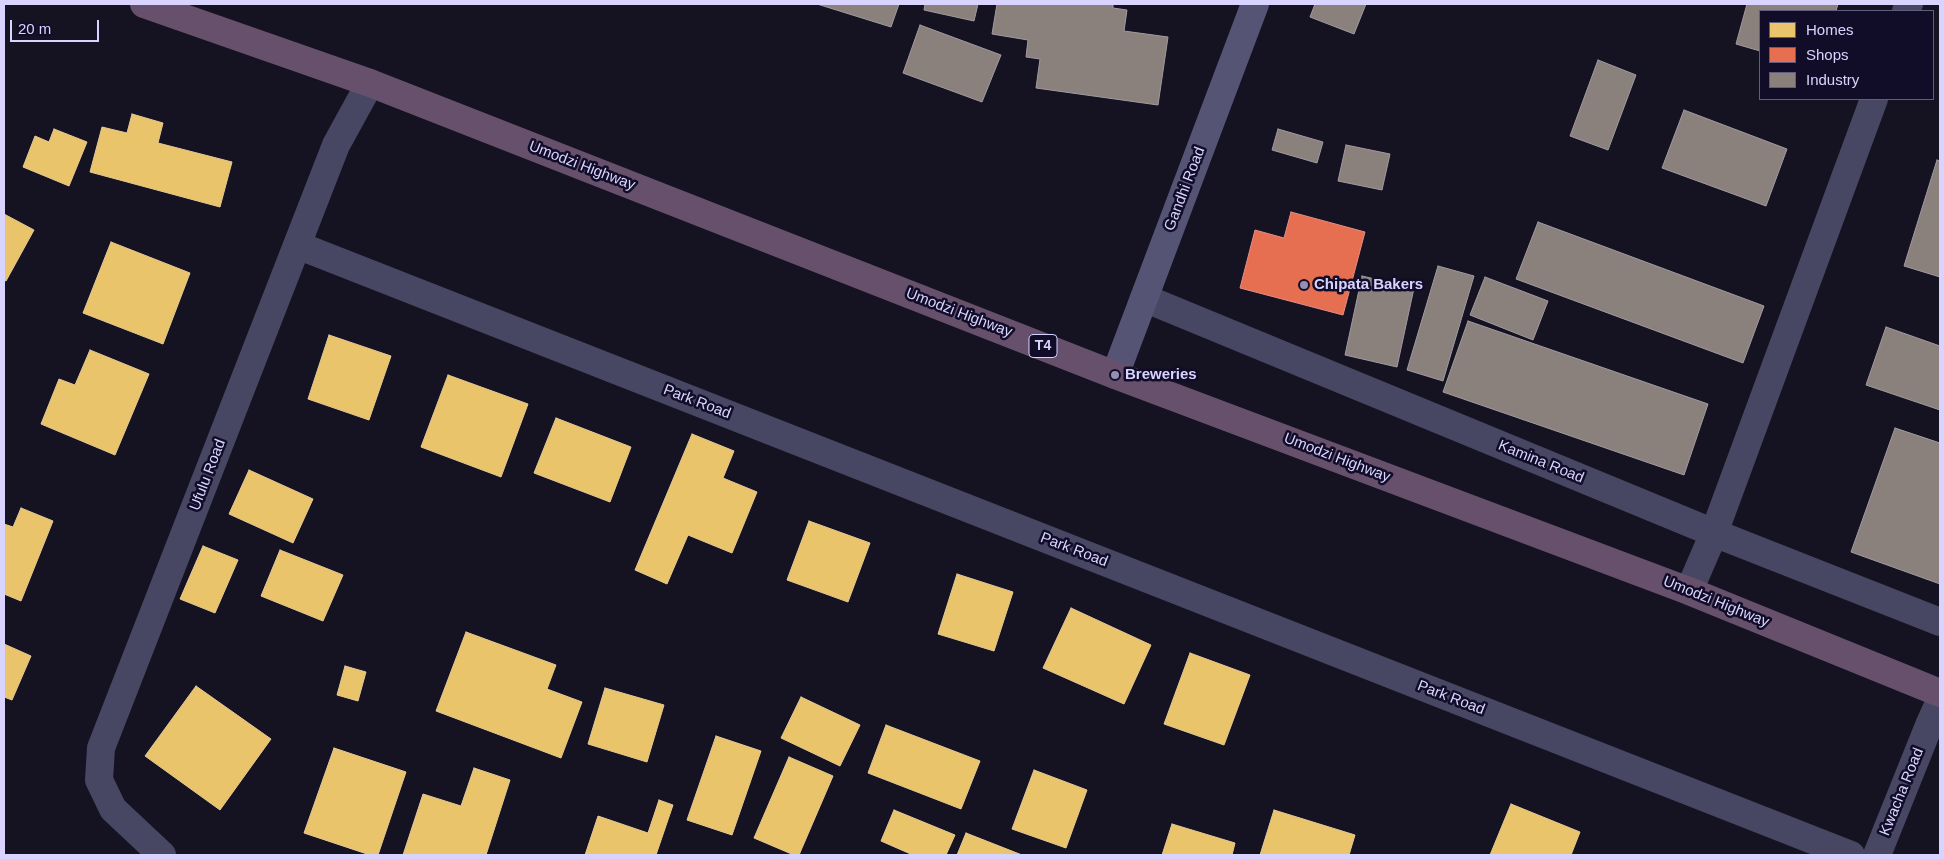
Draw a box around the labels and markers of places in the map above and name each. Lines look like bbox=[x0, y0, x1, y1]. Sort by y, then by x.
place label: Chipata Bakers bbox=[1314, 276, 1423, 294]
marker: Chipata Bakers bbox=[1298, 279, 1310, 291]
place label: Breweries bbox=[1125, 366, 1197, 384]
marker: Breweries bbox=[1109, 369, 1121, 381]

